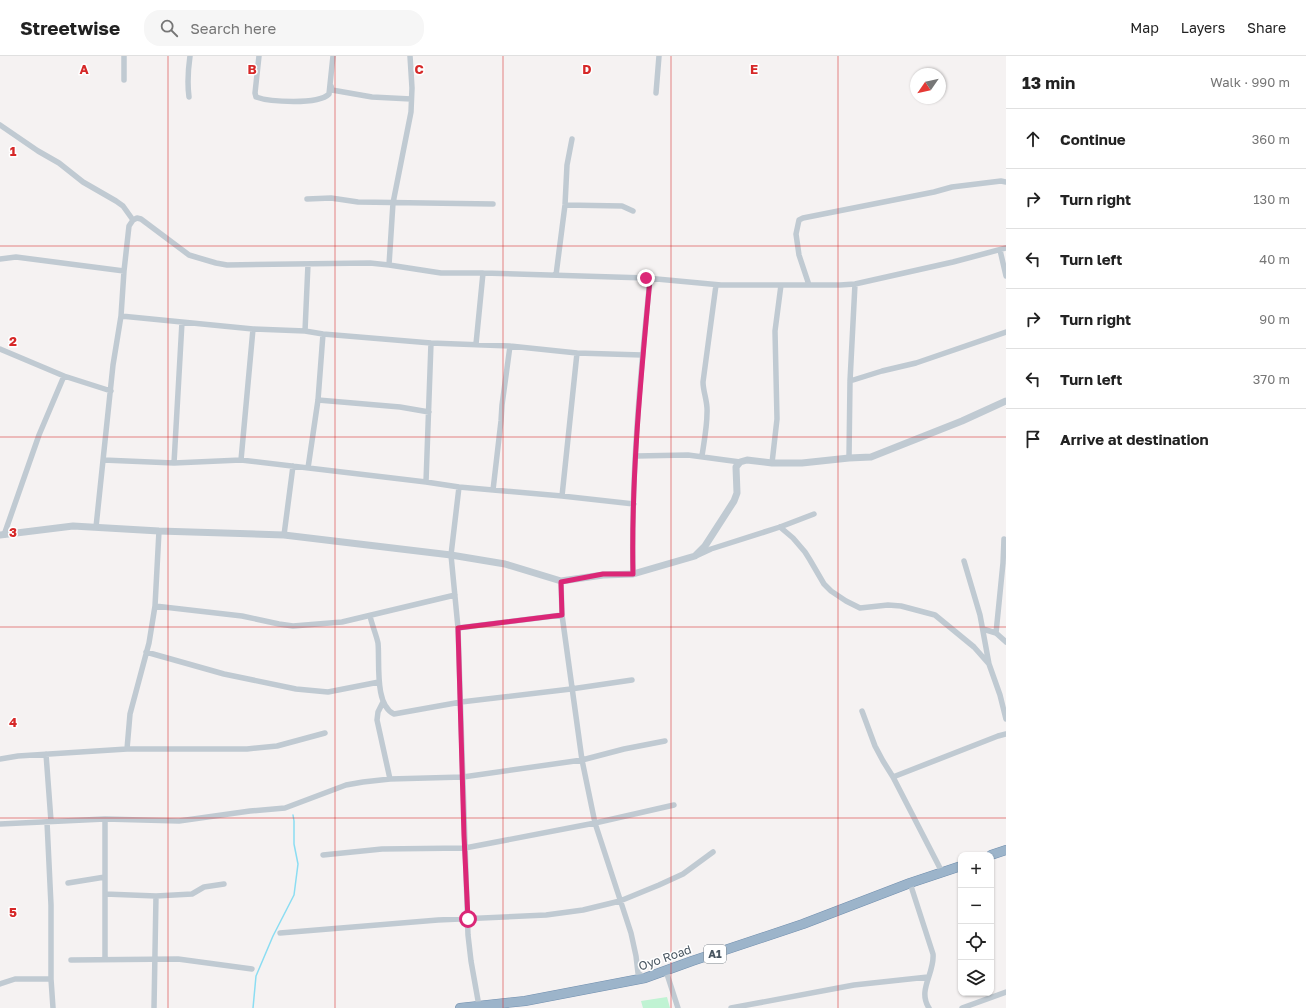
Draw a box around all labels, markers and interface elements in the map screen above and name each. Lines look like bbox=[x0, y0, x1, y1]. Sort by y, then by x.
search box bbox=[144, 10, 424, 46]
text: Streetwise bbox=[20, 16, 120, 39]
icon: search bbox=[158, 17, 180, 39]
text: Search here bbox=[190, 19, 276, 37]
text: Map bbox=[1130, 19, 1159, 36]
text: Layers bbox=[1181, 19, 1225, 36]
text: Share bbox=[1247, 19, 1286, 36]
text: A bbox=[79, 61, 89, 77]
text: B bbox=[247, 61, 257, 77]
text: C bbox=[414, 61, 424, 77]
text: D bbox=[582, 61, 592, 77]
text: E bbox=[750, 61, 758, 77]
north arrow bbox=[910, 68, 946, 104]
text: 13 min bbox=[1022, 72, 1075, 93]
text: Walk · 990 m bbox=[1210, 74, 1290, 90]
icon: ahead bbox=[1022, 128, 1044, 150]
text: Continue bbox=[1060, 130, 1126, 148]
text: 360 m bbox=[1252, 131, 1290, 147]
text: 1 bbox=[10, 143, 17, 159]
icon: right bbox=[1022, 188, 1044, 210]
text: Turn right bbox=[1060, 190, 1131, 208]
text: 130 m bbox=[1253, 191, 1290, 207]
icon: left bbox=[1022, 248, 1044, 270]
text: Turn left bbox=[1060, 250, 1122, 268]
text: 40 m bbox=[1259, 251, 1290, 267]
route end bbox=[637, 269, 655, 287]
icon: right bbox=[1022, 308, 1044, 330]
text: Turn right bbox=[1060, 310, 1131, 328]
text: 90 m bbox=[1259, 311, 1290, 327]
text: 2 bbox=[9, 333, 17, 349]
icon: left bbox=[1022, 368, 1044, 390]
text: Turn left bbox=[1060, 370, 1122, 388]
text: 370 m bbox=[1253, 371, 1290, 387]
icon: arrive bbox=[1022, 428, 1044, 450]
text: Arrive at destination bbox=[1060, 430, 1209, 448]
text: 3 bbox=[9, 524, 17, 540]
text: 4 bbox=[9, 714, 17, 730]
map controls bbox=[958, 852, 994, 996]
button: + bbox=[958, 852, 994, 888]
button: − bbox=[958, 888, 994, 924]
text: 5 bbox=[9, 904, 17, 920]
route start bbox=[459, 910, 477, 928]
button: locate bbox=[958, 924, 994, 960]
street label: Oyo Road bbox=[636, 941, 693, 974]
road number: A1 bbox=[704, 945, 726, 963]
button: layers bbox=[958, 960, 994, 996]

